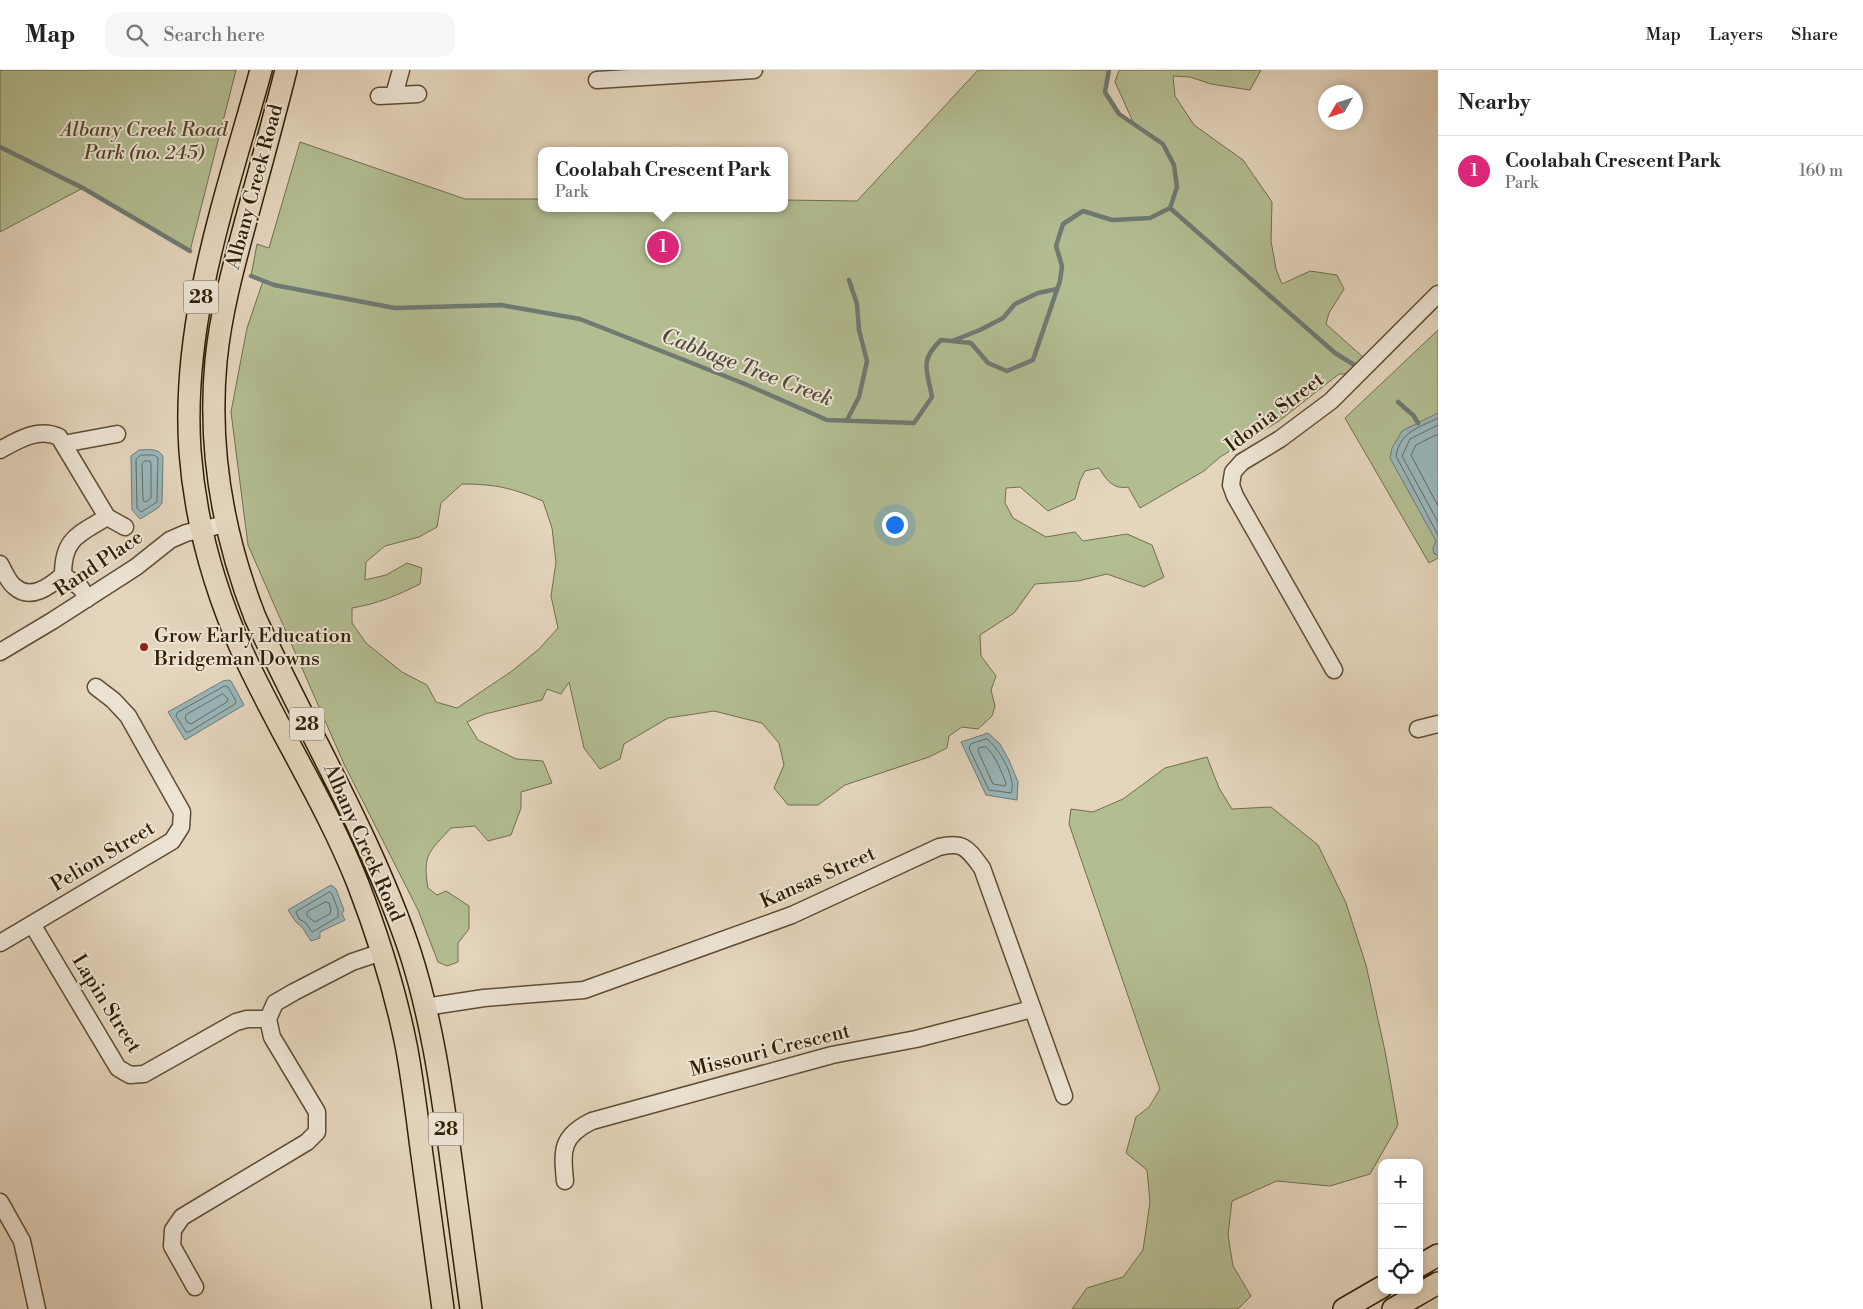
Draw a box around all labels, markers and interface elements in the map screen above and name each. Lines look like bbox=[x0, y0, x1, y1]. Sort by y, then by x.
search box bbox=[105, 12, 455, 57]
text: Map bbox=[25, 20, 75, 50]
icon: search bbox=[123, 21, 151, 49]
text: Search here bbox=[163, 23, 265, 47]
text: Map bbox=[1646, 23, 1681, 46]
text: Layers bbox=[1709, 23, 1763, 46]
text: Share bbox=[1791, 23, 1838, 46]
north arrow bbox=[1318, 85, 1363, 130]
text: Nearby bbox=[1458, 90, 1531, 116]
street label: Albany Creek Road bbox=[221, 101, 289, 273]
park label: Albany Creek Road Park (no. 245) bbox=[59, 118, 228, 166]
popup bbox=[538, 147, 788, 212]
text: Coolabah Crescent Park bbox=[1505, 149, 1721, 173]
text: Coolabah Crescent Park bbox=[555, 158, 771, 182]
text: 1 bbox=[1470, 161, 1478, 181]
text: 160 m bbox=[1799, 161, 1843, 181]
text: Park bbox=[1505, 173, 1538, 193]
text: Park bbox=[555, 182, 588, 202]
pin: 1 bbox=[647, 228, 679, 266]
road number: 28 bbox=[184, 280, 218, 313]
water label: Cabbage Tree Creek bbox=[657, 323, 837, 413]
street label: Idonia Street bbox=[1221, 368, 1329, 458]
your location bbox=[882, 512, 908, 538]
street label: Rand Place bbox=[50, 525, 148, 603]
place label: Grow Early Education Bridgeman Downs bbox=[153, 624, 352, 672]
marker: Grow Early Education Bridgeman Downs bbox=[138, 641, 150, 653]
road number: 28 bbox=[290, 708, 324, 741]
street label: Albany Creek Road bbox=[317, 759, 409, 926]
street label: Pelion Street bbox=[47, 816, 159, 898]
street label: Kansas Street bbox=[757, 841, 879, 915]
street label: Lapin Street bbox=[66, 950, 146, 1058]
street label: Missouri Crescent bbox=[687, 1019, 853, 1083]
road number: 28 bbox=[428, 1112, 464, 1146]
map controls bbox=[1378, 1159, 1423, 1294]
button: + bbox=[1378, 1159, 1423, 1204]
button: − bbox=[1378, 1204, 1423, 1249]
button: locate bbox=[1378, 1249, 1423, 1294]

